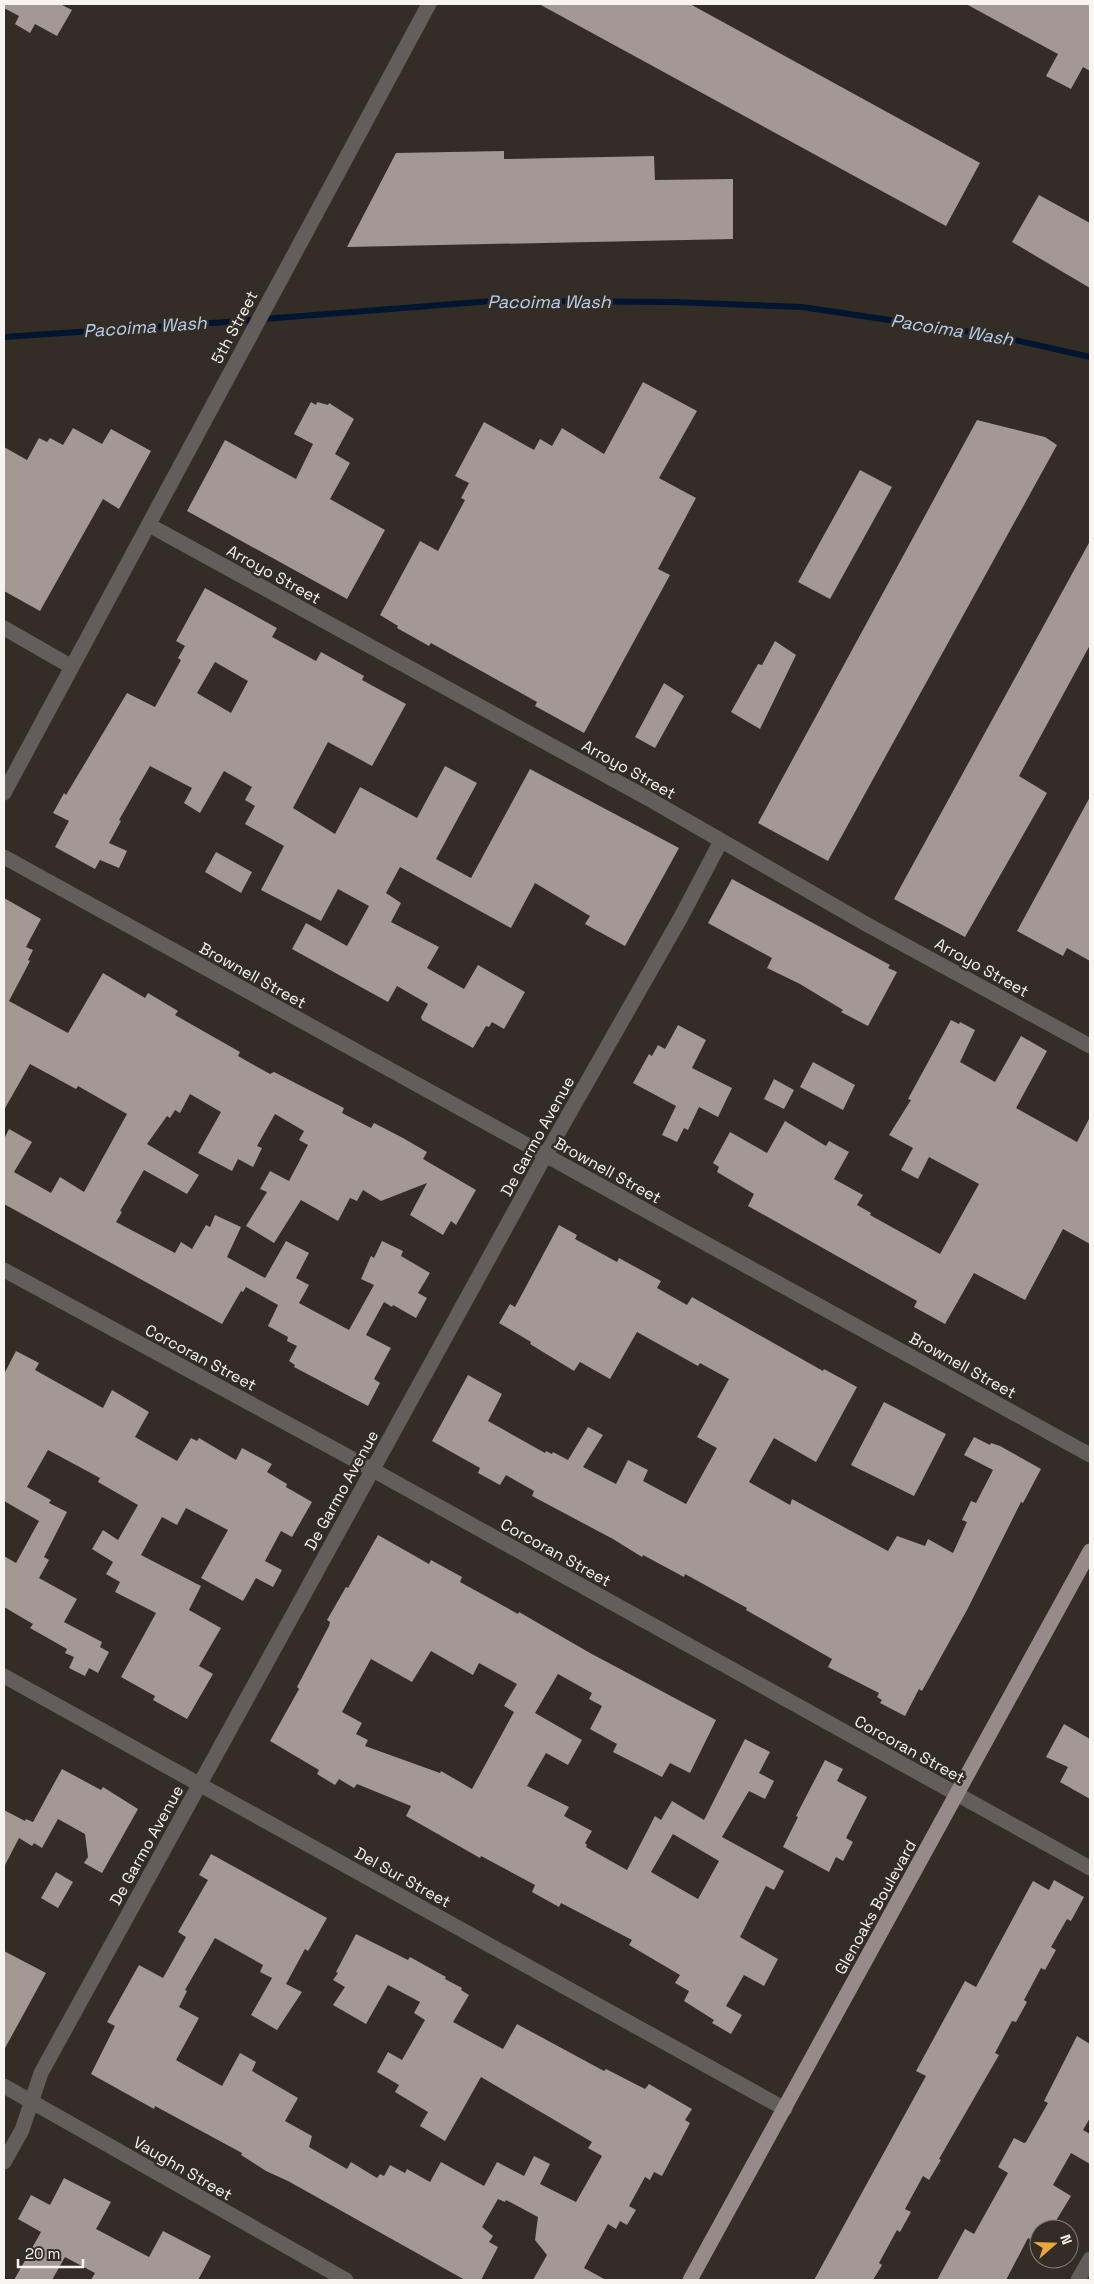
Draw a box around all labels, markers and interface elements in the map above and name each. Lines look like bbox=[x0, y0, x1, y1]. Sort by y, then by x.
street label: 5th Street bbox=[206, 287, 262, 367]
water label: Pacoima Wash bbox=[487, 290, 612, 313]
water label: Pacoima Wash bbox=[889, 308, 1016, 351]
water label: Pacoima Wash bbox=[82, 311, 208, 342]
street label: Arroyo Street bbox=[223, 540, 325, 609]
street label: Arroyo Street bbox=[578, 735, 680, 804]
street label: Arroyo Street bbox=[931, 933, 1033, 1002]
street label: Brownell Street bbox=[196, 937, 310, 1013]
street label: De Garmo Avenue bbox=[496, 1073, 579, 1200]
street label: Brownell Street bbox=[551, 1132, 665, 1208]
street label: Corcoran Street bbox=[141, 1319, 260, 1396]
street label: Brownell Street bbox=[906, 1327, 1020, 1403]
street label: De Garmo Avenue bbox=[300, 1427, 383, 1554]
street label: Corcoran Street bbox=[497, 1513, 615, 1591]
street label: Corcoran Street bbox=[851, 1710, 969, 1788]
street label: De Garmo Avenue bbox=[105, 1782, 188, 1909]
street label: Glenoaks Boulevard bbox=[830, 1836, 921, 1978]
street label: Del Sur Street bbox=[351, 1842, 455, 1912]
street label: Vaughn Street bbox=[129, 2132, 236, 2205]
north arrow bbox=[1029, 2219, 1079, 2269]
text: N bbox=[1056, 2232, 1076, 2247]
scale bar bbox=[18, 2236, 82, 2268]
text: 20 m bbox=[25, 2244, 60, 2263]

